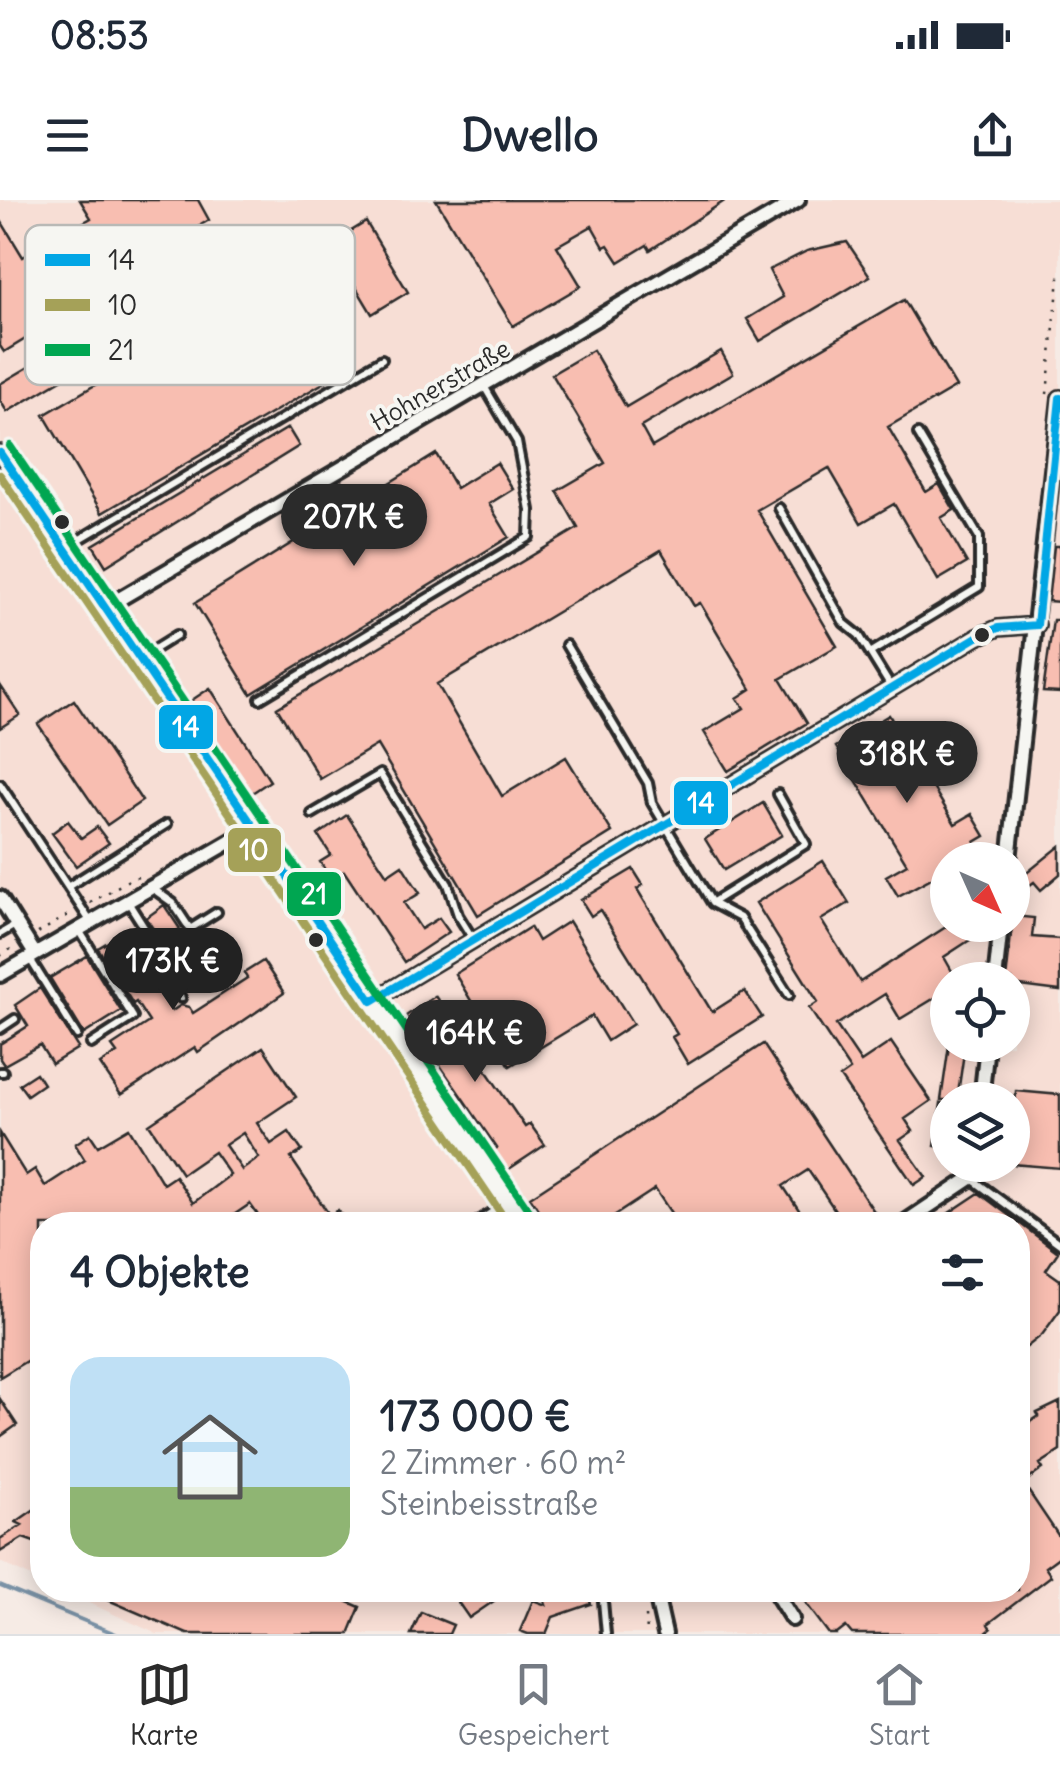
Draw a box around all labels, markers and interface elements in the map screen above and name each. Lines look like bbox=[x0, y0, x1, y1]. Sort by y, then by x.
text: 08:53 bbox=[50, 12, 149, 59]
text: Dwello bbox=[462, 107, 598, 163]
icon: menu bbox=[40, 108, 95, 163]
icon: share bbox=[965, 108, 1020, 163]
legend bbox=[25, 225, 355, 385]
text: 14 bbox=[108, 242, 135, 278]
text: 10 bbox=[108, 287, 138, 323]
text: 21 bbox=[108, 332, 134, 368]
street label: Hohnerstraße bbox=[365, 332, 515, 438]
pin: 207K € bbox=[273, 484, 435, 569]
text: 207K € bbox=[303, 496, 405, 537]
unlabelled marker bbox=[52, 512, 72, 532]
unlabelled marker bbox=[972, 625, 992, 645]
line badge: 14 bbox=[157, 703, 215, 751]
text: 14 bbox=[172, 709, 200, 745]
pin: 318K € bbox=[826, 721, 988, 806]
text: 318K € bbox=[859, 733, 955, 774]
line badge: 14 bbox=[672, 779, 730, 827]
text: 14 bbox=[687, 785, 715, 821]
line badge: 10 bbox=[226, 826, 283, 874]
text: 10 bbox=[239, 832, 269, 868]
north arrow bbox=[930, 842, 1030, 942]
map controls bbox=[930, 842, 1030, 1182]
line badge: 21 bbox=[285, 870, 343, 918]
text: 21 bbox=[301, 876, 327, 912]
pin: 173K € bbox=[92, 928, 254, 1013]
unlabelled marker bbox=[306, 930, 326, 950]
text: 173K € bbox=[126, 940, 220, 981]
button: locate bbox=[930, 962, 1030, 1062]
pin: 164K € bbox=[394, 1000, 556, 1085]
text: 164K € bbox=[426, 1012, 524, 1053]
button: layers bbox=[930, 1082, 1030, 1182]
icon: filters bbox=[935, 1245, 990, 1300]
text: 4 Objekte bbox=[70, 1246, 250, 1298]
text: 173 000 € bbox=[380, 1390, 571, 1442]
icon: home bbox=[150, 1397, 270, 1517]
text: 2 Zimmer · 60 m² bbox=[380, 1442, 626, 1483]
text: Steinbeisstraße bbox=[380, 1483, 598, 1524]
tab: Karte bbox=[130, 1657, 198, 1753]
tab: Gespeichert bbox=[458, 1657, 610, 1753]
tab: Start bbox=[869, 1657, 930, 1753]

